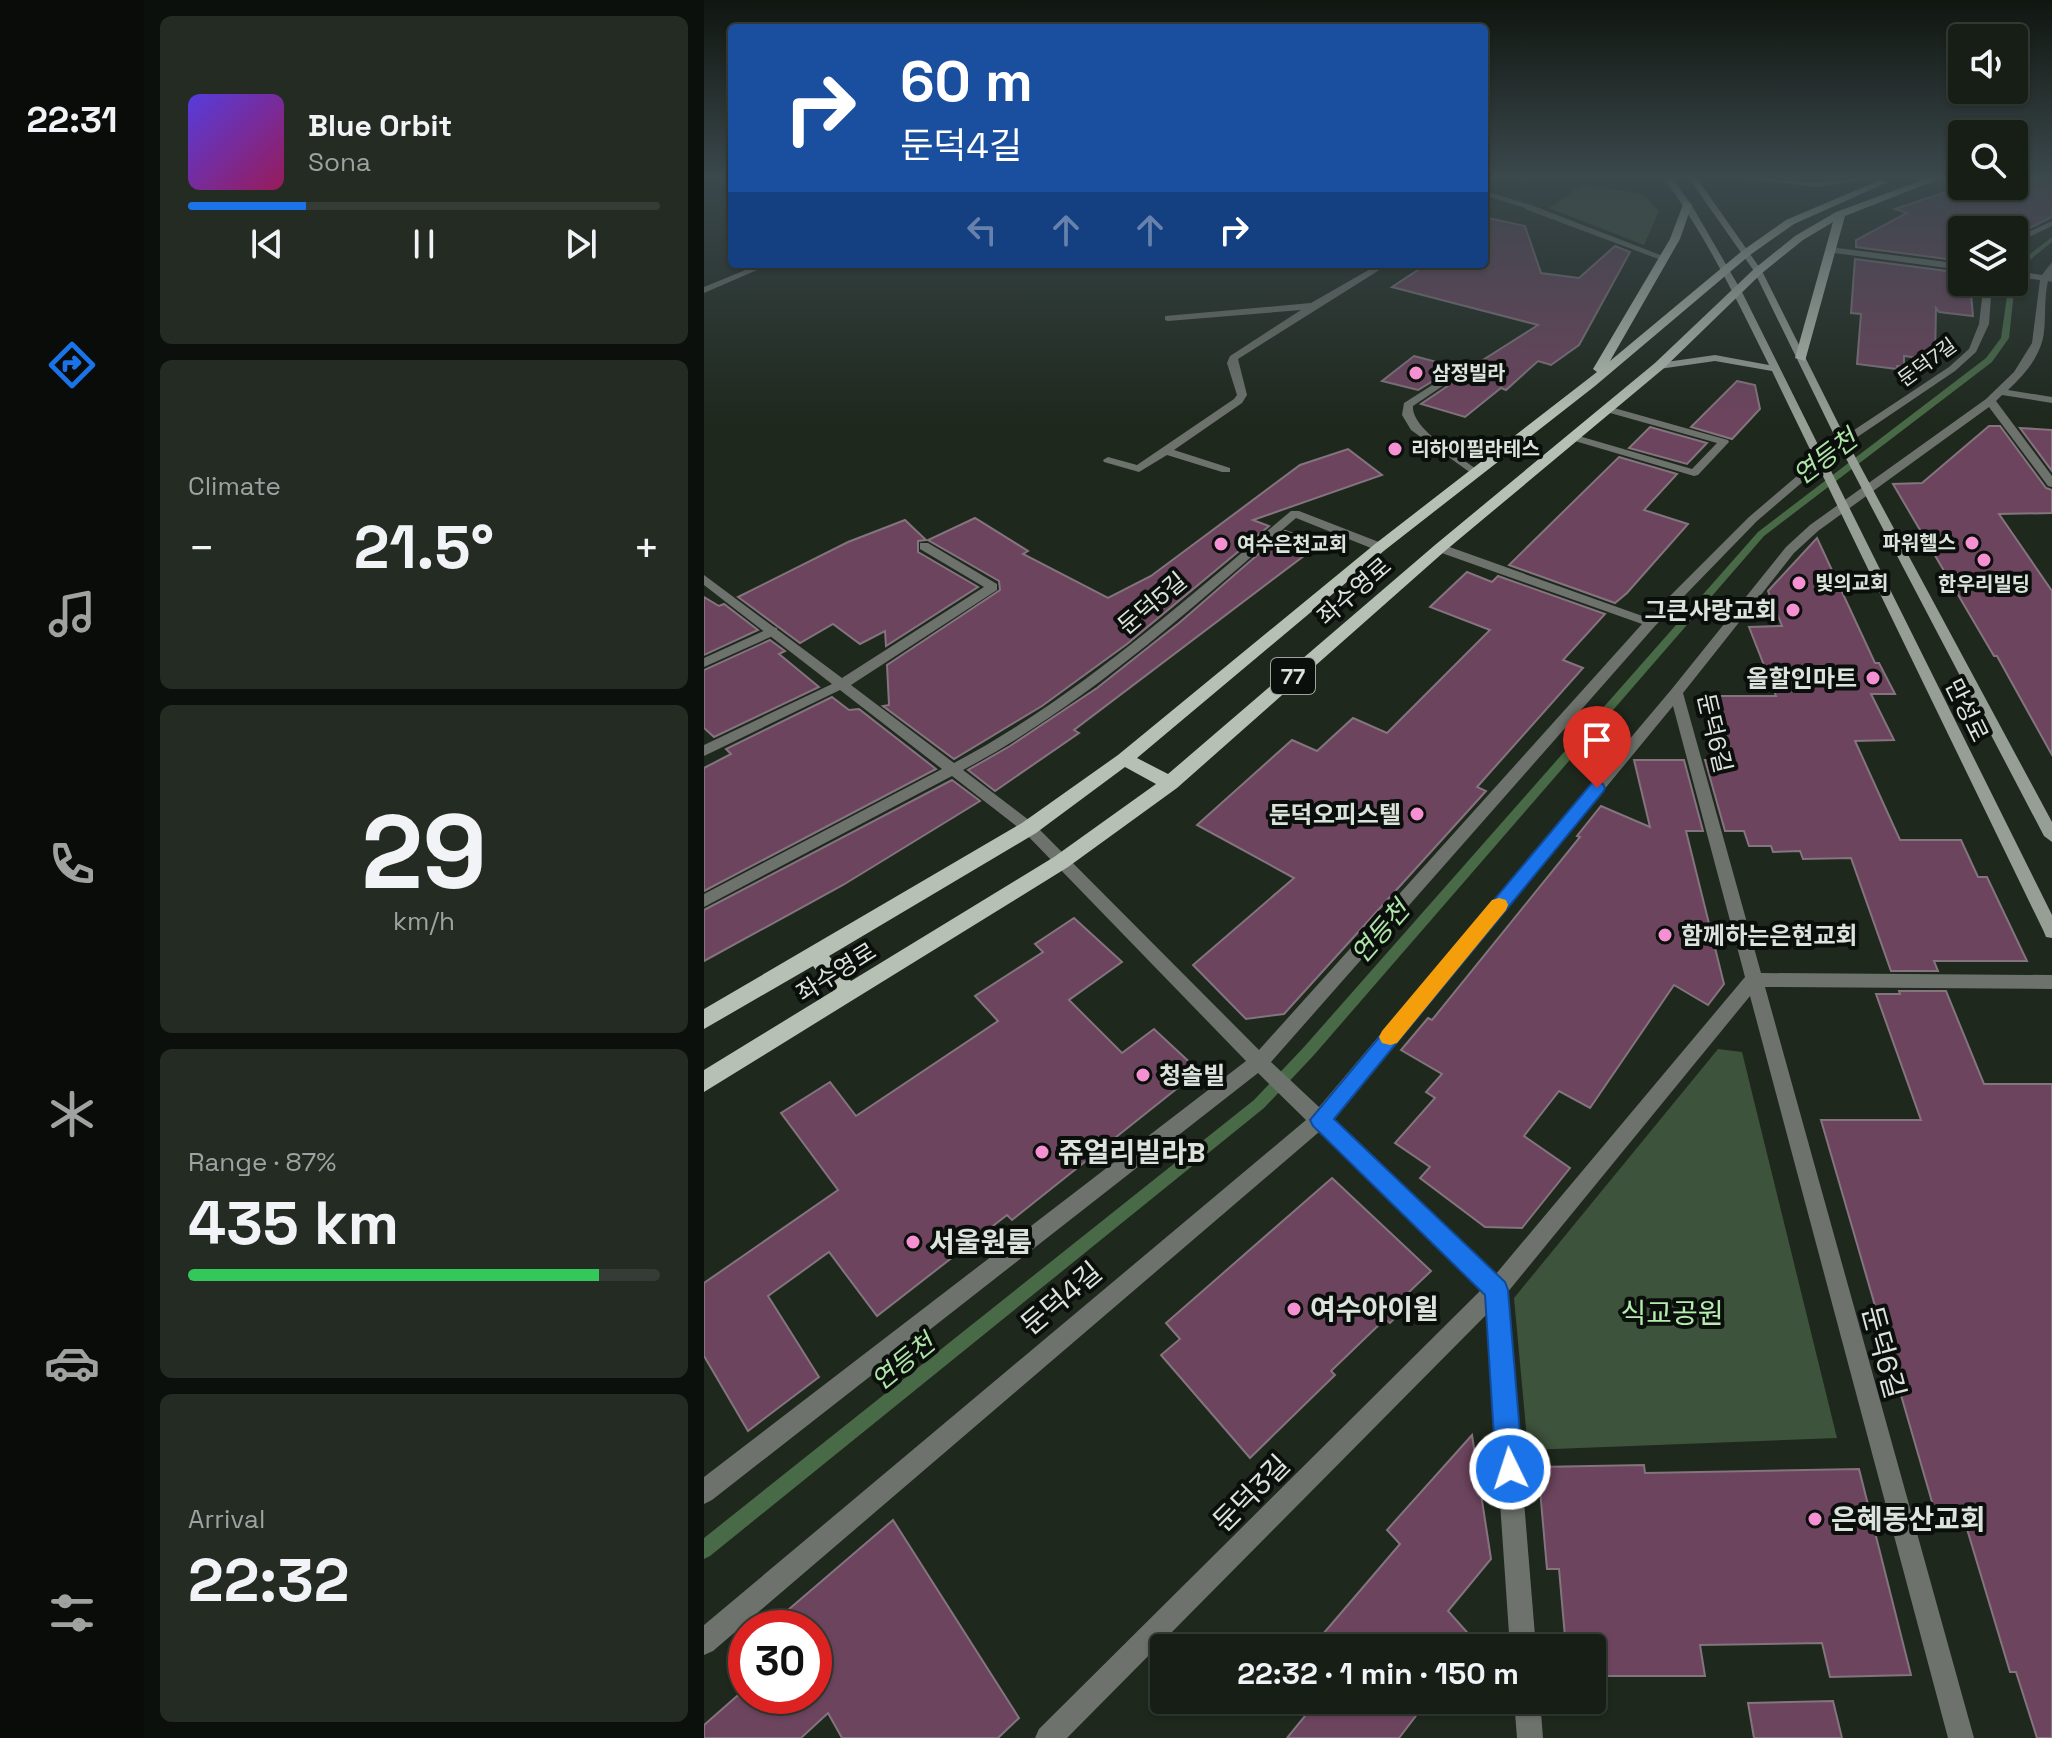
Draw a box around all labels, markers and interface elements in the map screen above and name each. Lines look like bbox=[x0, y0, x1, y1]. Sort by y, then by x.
map controls bbox=[1948, 24, 2028, 296]
button: sound bbox=[1948, 24, 2028, 104]
text: 60 m bbox=[900, 46, 1033, 117]
icon: right bbox=[768, 56, 872, 160]
text: 22:31 bbox=[26, 97, 118, 143]
text: Blue Orbit bbox=[308, 106, 452, 145]
button: search bbox=[1948, 120, 2028, 200]
text: 둔덕4길 bbox=[900, 123, 1022, 169]
text: Sona bbox=[308, 145, 371, 179]
icon: left bbox=[960, 208, 1004, 252]
icon: ahead bbox=[1044, 208, 1088, 252]
icon: ahead bbox=[1128, 208, 1172, 252]
icon: right bbox=[1212, 208, 1256, 252]
button: layers bbox=[1948, 216, 2028, 296]
icon: previous bbox=[245, 222, 289, 266]
icon: pause bbox=[402, 222, 446, 266]
icon: next bbox=[559, 222, 603, 266]
street label: 둔덕7길 bbox=[1892, 332, 1962, 392]
icon: directions bbox=[44, 337, 100, 393]
place label: 삼정빌라 bbox=[1432, 360, 1506, 386]
marker: 삼정빌라 bbox=[1407, 364, 1425, 382]
water label: 연등천 bbox=[1786, 420, 1866, 492]
place label: 리하이필라테스 bbox=[1411, 436, 1540, 462]
marker: 리하이필라테스 bbox=[1386, 440, 1404, 458]
text: Climate bbox=[188, 469, 281, 503]
text: 21.5° bbox=[354, 509, 494, 586]
text: − bbox=[188, 520, 215, 576]
text: + bbox=[633, 520, 660, 576]
place label: 파워헬스 bbox=[1882, 530, 1956, 556]
place label: 여수은천교회 bbox=[1237, 531, 1347, 557]
marker: 파워헬스 bbox=[1963, 534, 1981, 552]
marker: 여수은천교회 bbox=[1212, 535, 1230, 553]
street label: 좌수영로 bbox=[1311, 550, 1397, 632]
marker: 한우리빌딩 bbox=[1975, 551, 1993, 569]
street label: 둔덕5길 bbox=[1111, 565, 1193, 641]
place label: 빛의교회 bbox=[1815, 570, 1889, 596]
place label: 한우리빌딩 bbox=[1938, 571, 2030, 597]
marker: 빛의교회 bbox=[1790, 574, 1808, 592]
icon: music bbox=[44, 586, 100, 642]
place label: 그큰사랑교회 bbox=[1645, 595, 1777, 626]
marker: 그큰사랑교회 bbox=[1784, 601, 1802, 619]
road number: 77 bbox=[1271, 658, 1315, 694]
place label: 올할인마트 bbox=[1747, 663, 1857, 694]
marker: 올할인마트 bbox=[1864, 669, 1882, 687]
street label: 만성로 bbox=[1939, 673, 1995, 747]
street label: 둔덕6길 bbox=[1691, 690, 1739, 776]
pin bbox=[1563, 706, 1631, 788]
icon: arrive bbox=[1575, 718, 1619, 762]
text: 29 bbox=[361, 786, 487, 918]
place label: 둔덕오피스텔 bbox=[1269, 799, 1401, 830]
marker: 둔덕오피스텔 bbox=[1408, 805, 1426, 823]
icon: phone bbox=[44, 836, 100, 892]
water label: 연등천 bbox=[1344, 891, 1418, 970]
text: km/h bbox=[393, 904, 455, 938]
place label: 함께하는은현교회 bbox=[1681, 920, 1858, 951]
marker: 함께하는은현교회 bbox=[1656, 926, 1674, 944]
street label: 좌수영로 bbox=[790, 935, 882, 1009]
place label: 청솔빌 bbox=[1159, 1060, 1225, 1091]
marker: 청솔빌 bbox=[1134, 1066, 1152, 1084]
icon: climate bbox=[44, 1086, 100, 1142]
place label: 쥬얼리빌라B bbox=[1058, 1134, 1205, 1170]
marker: 쥬얼리빌라B bbox=[1033, 1143, 1051, 1161]
text: Range · 87% bbox=[188, 1145, 336, 1179]
text: 435 km bbox=[188, 1185, 399, 1262]
place label: 서울원룸 bbox=[929, 1224, 1032, 1260]
marker: 서울원룸 bbox=[904, 1233, 922, 1251]
street label: 둔덕4길 bbox=[1013, 1254, 1109, 1342]
place label: 여수아이윌 bbox=[1310, 1291, 1439, 1327]
park label: 식교공원 bbox=[1620, 1295, 1724, 1331]
marker: 여수아이윌 bbox=[1285, 1300, 1303, 1318]
street label: 둔덕6길 bbox=[1854, 1302, 1914, 1402]
water label: 연등천 bbox=[864, 1324, 944, 1398]
icon: car bbox=[44, 1335, 100, 1391]
position arrow bbox=[1468, 1427, 1552, 1511]
street label: 둔덕3길 bbox=[1205, 1447, 1297, 1539]
place label: 은혜동산교회 bbox=[1831, 1501, 1986, 1537]
text: Arrival bbox=[188, 1502, 265, 1536]
marker: 은혜동산교회 bbox=[1806, 1510, 1824, 1528]
text: 22:32 bbox=[188, 1542, 349, 1619]
icon: filters bbox=[44, 1585, 100, 1641]
speed limit sign: 30 bbox=[728, 1610, 832, 1714]
text: 22:32 · 1 min · 150 m bbox=[1237, 1654, 1519, 1693]

